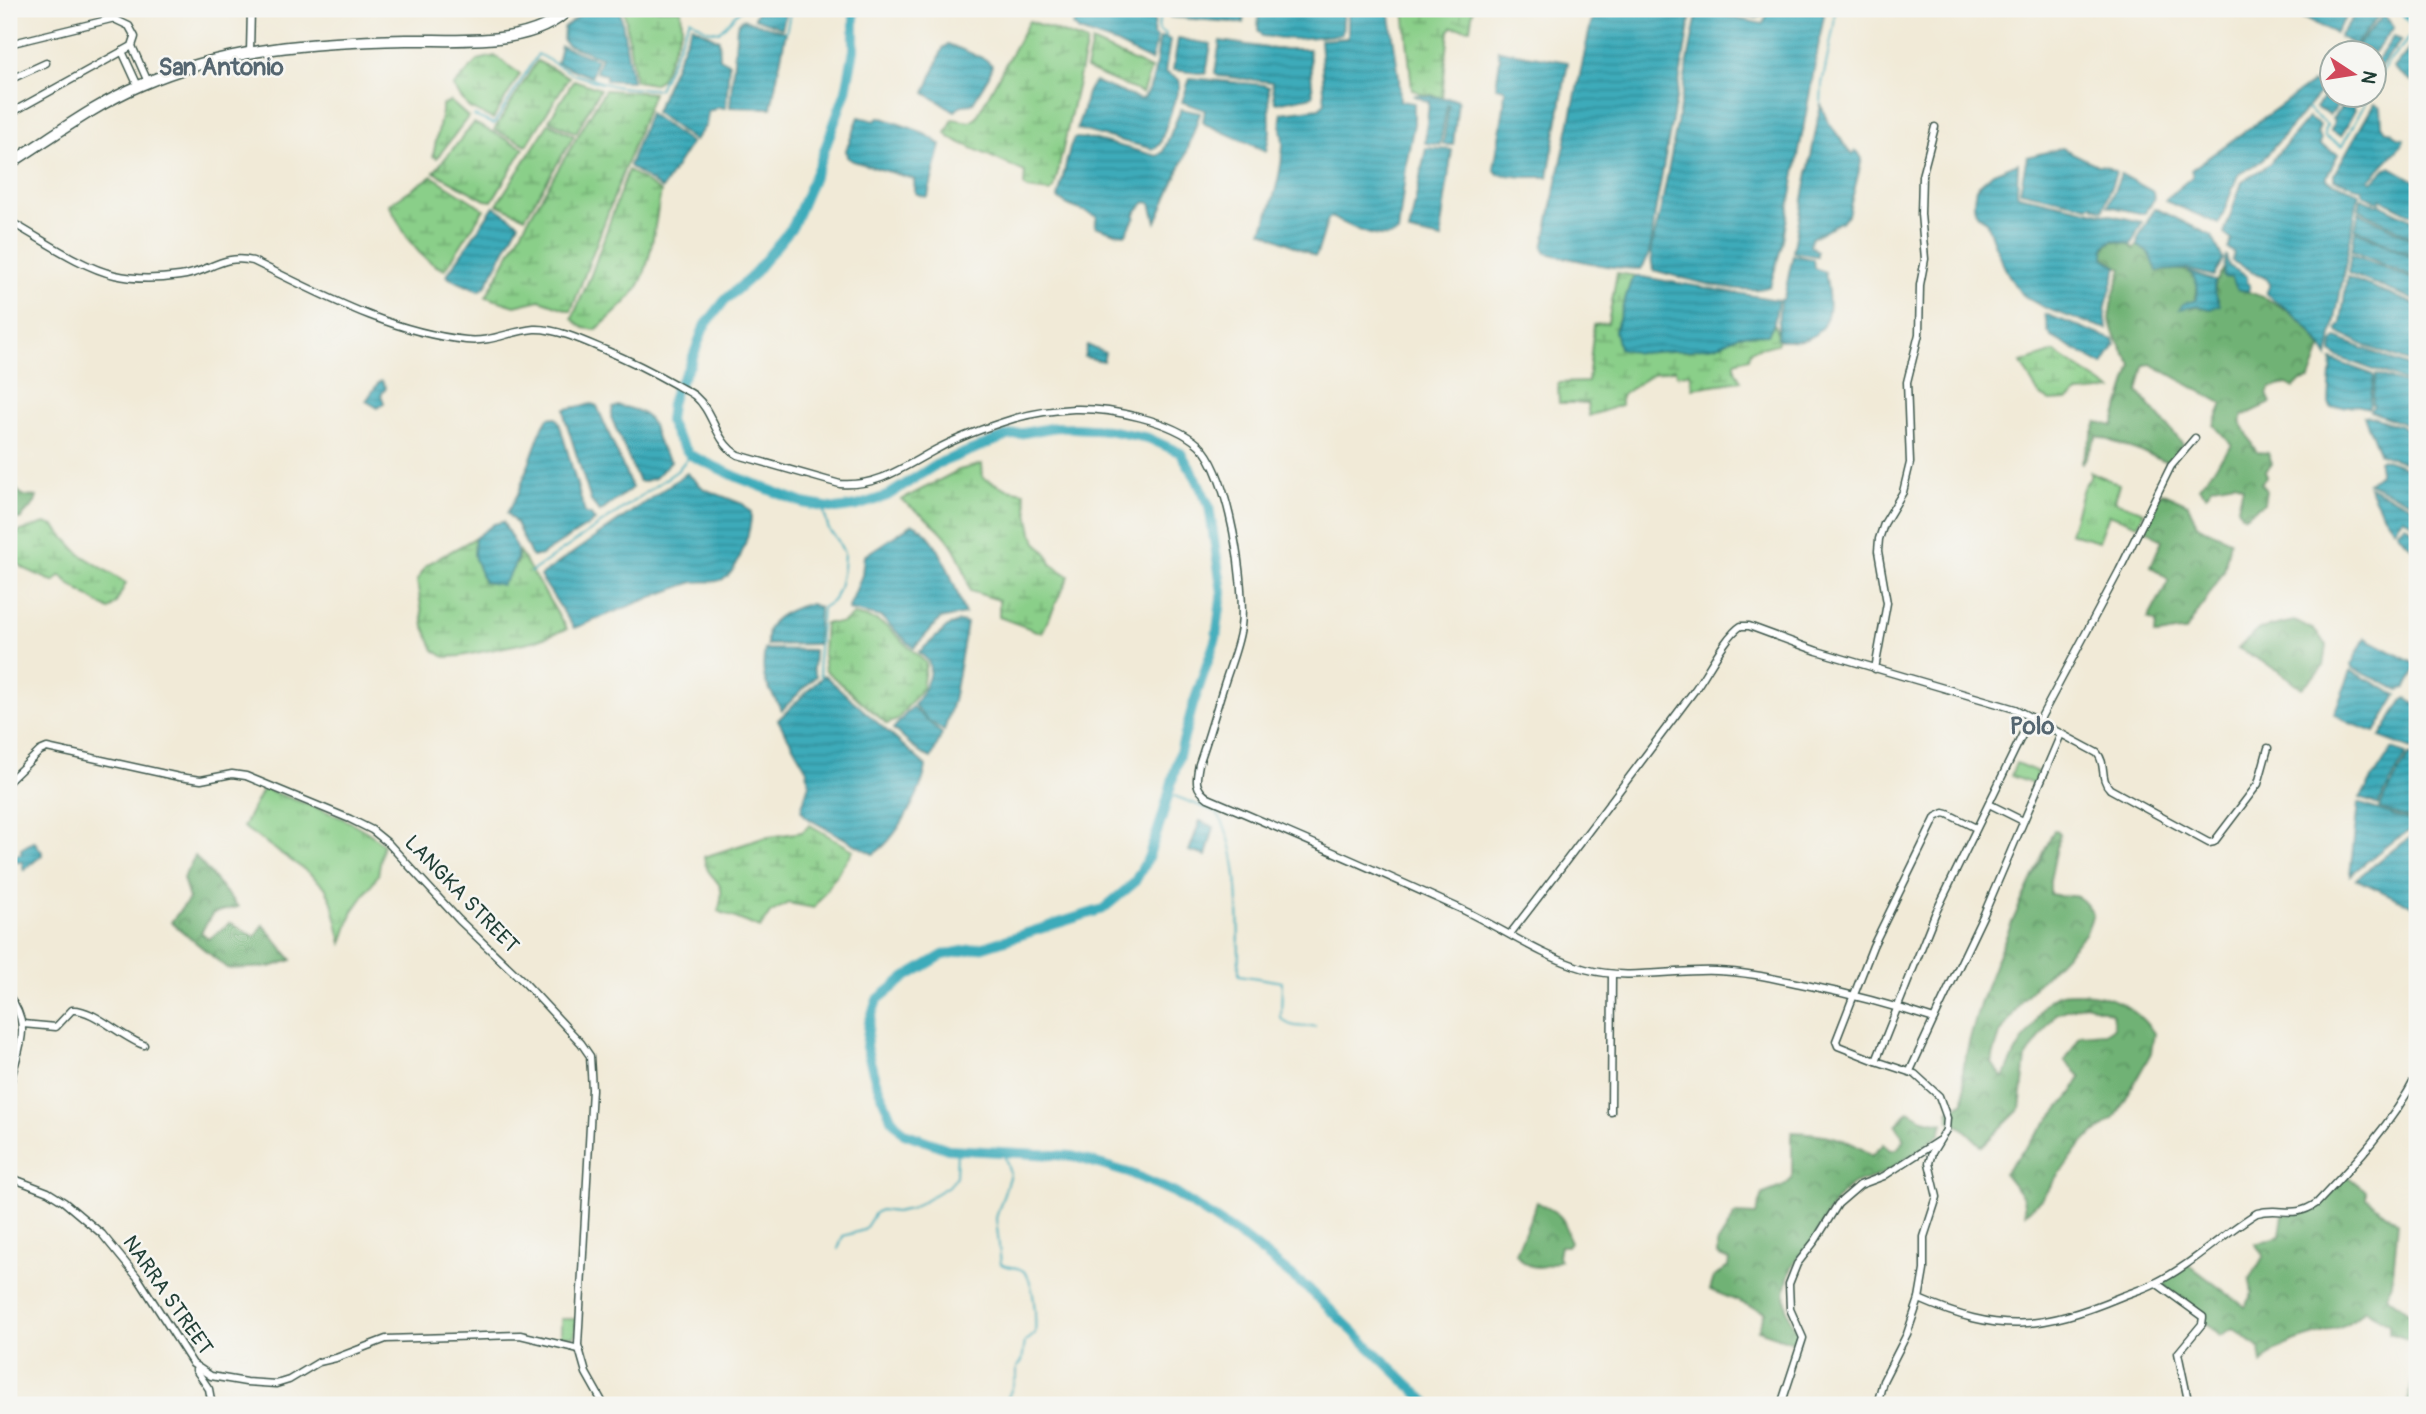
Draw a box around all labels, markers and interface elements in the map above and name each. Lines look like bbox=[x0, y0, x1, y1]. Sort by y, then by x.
north arrow bbox=[2318, 38, 2388, 108]
district label: San Antonio bbox=[158, 53, 284, 82]
text: N bbox=[2356, 69, 2382, 86]
district label: Polo bbox=[2010, 712, 2054, 741]
street label: LANGKA STREET bbox=[398, 830, 525, 959]
street label: NARRA STREET bbox=[116, 1230, 219, 1361]

